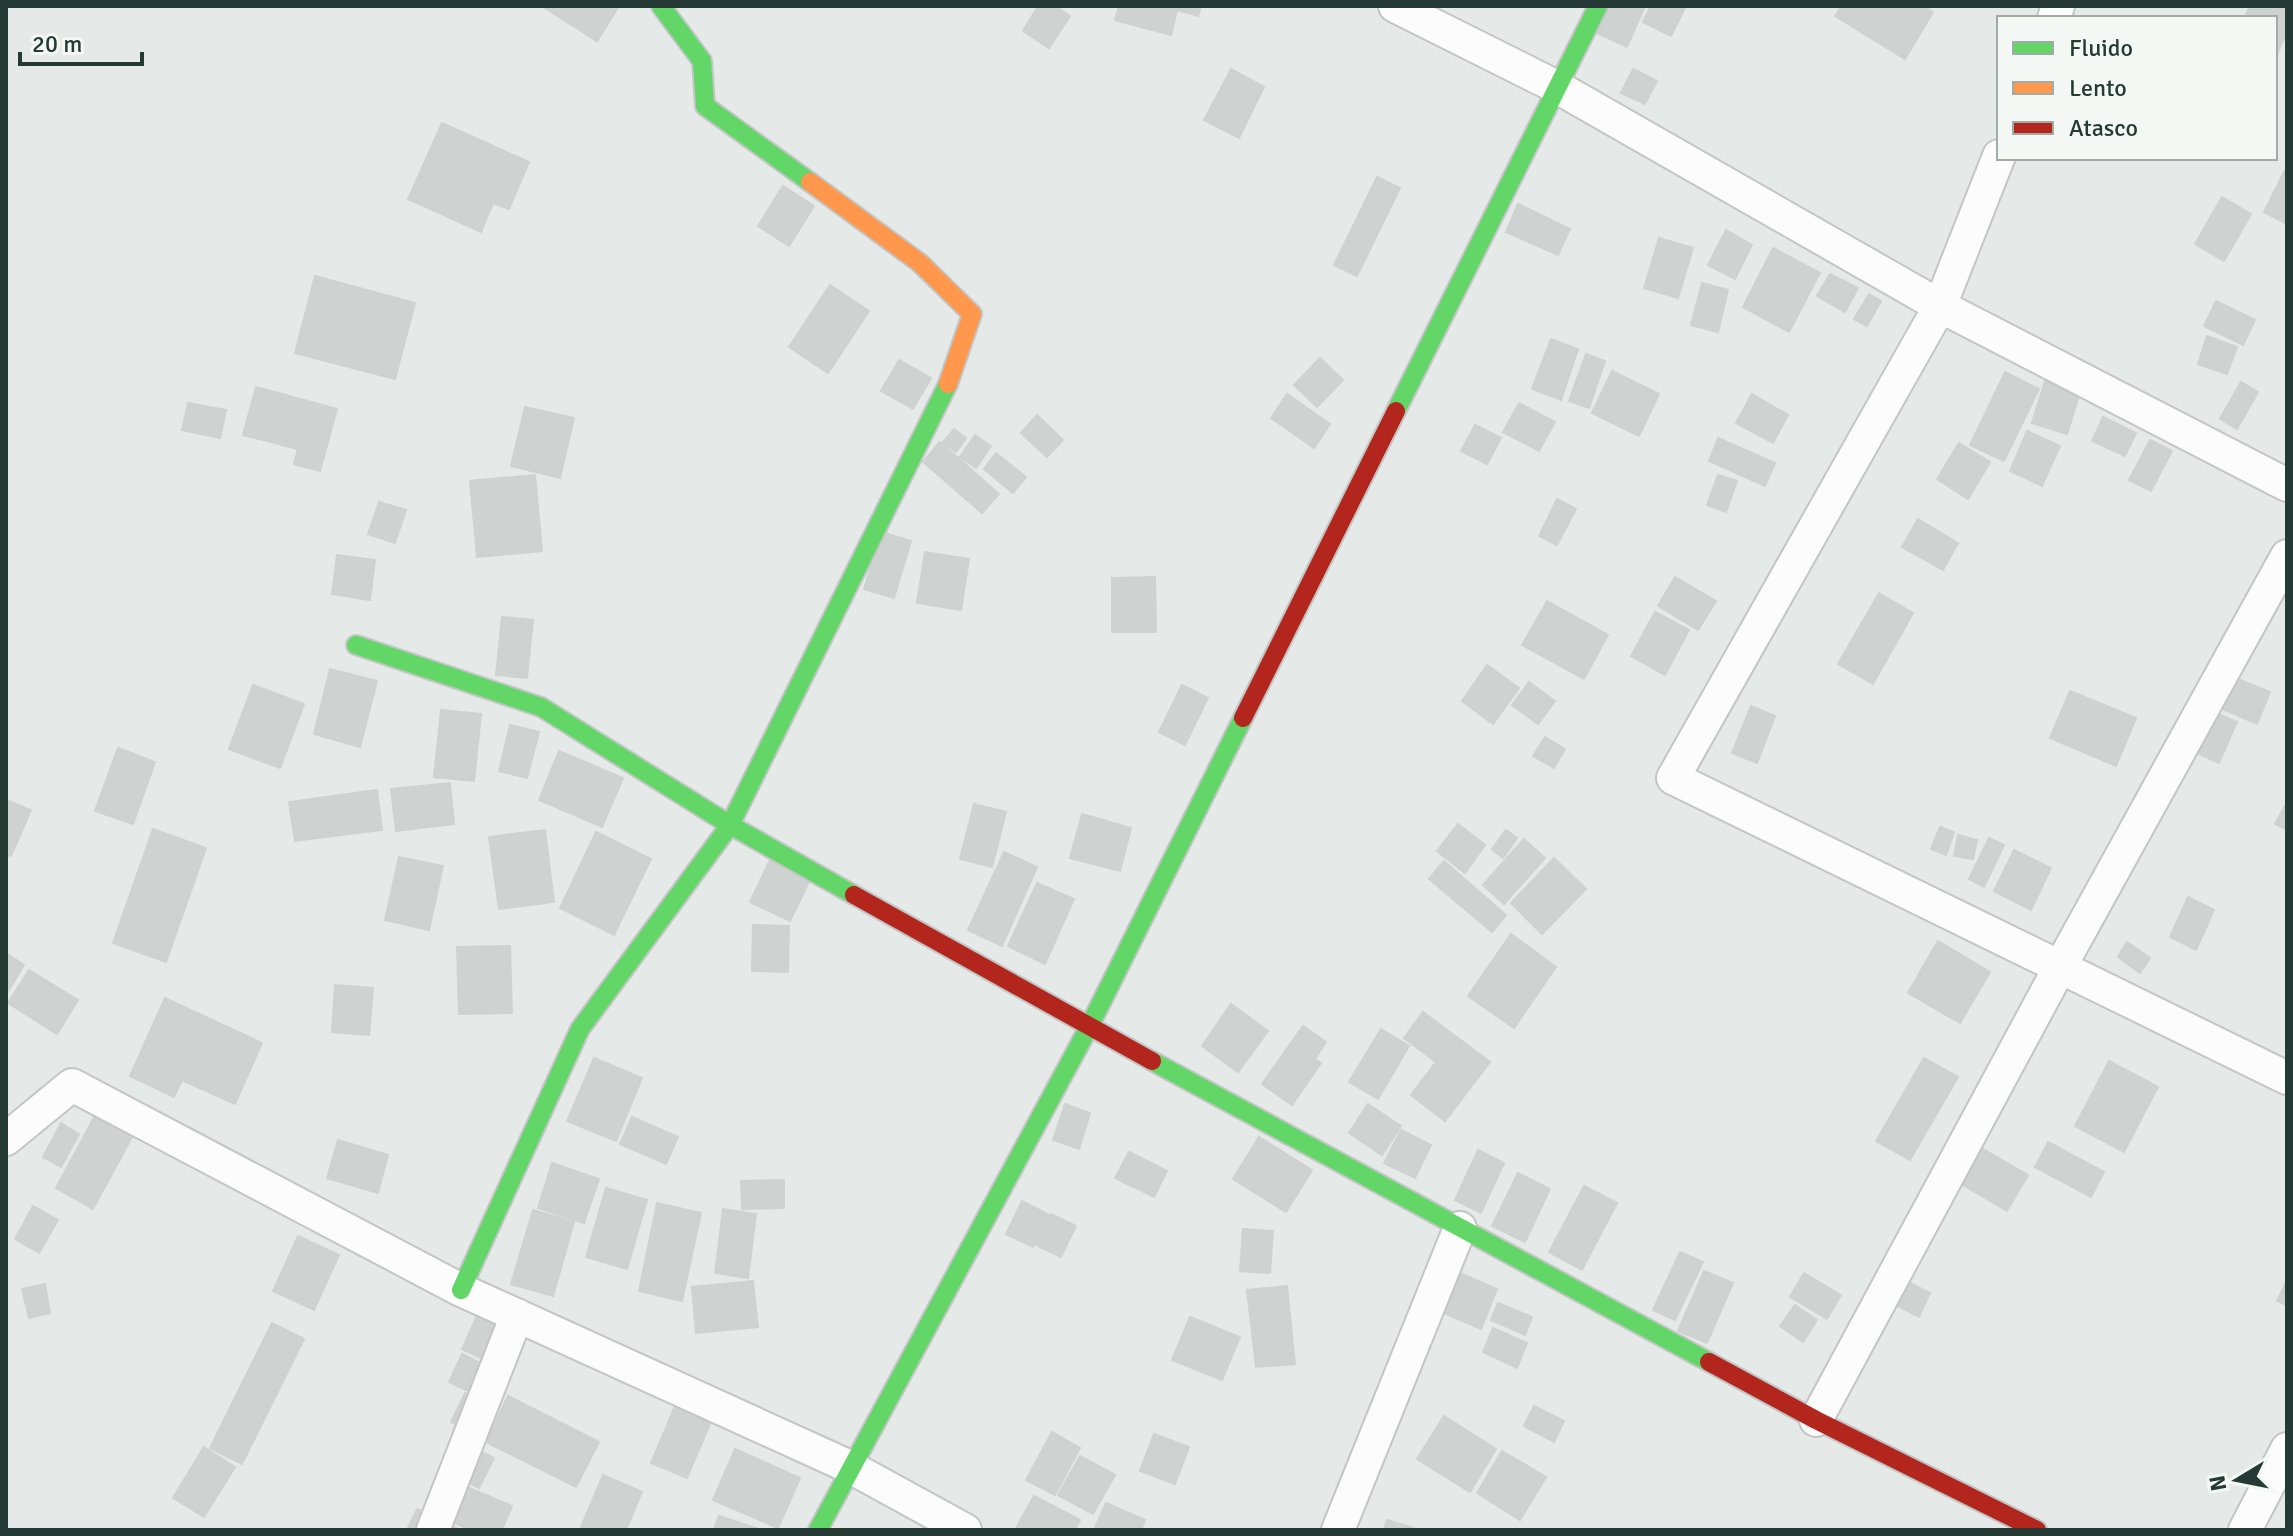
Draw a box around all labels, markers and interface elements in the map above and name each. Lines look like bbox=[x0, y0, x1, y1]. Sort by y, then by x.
scale bar bbox=[20, 16, 142, 66]
legend bbox=[1997, 16, 2277, 160]
text: 20 m bbox=[32, 29, 82, 59]
text: Fluido bbox=[2069, 33, 2133, 63]
text: Lento bbox=[2069, 73, 2127, 103]
text: Atasco bbox=[2069, 113, 2138, 143]
north arrow bbox=[2197, 1440, 2277, 1520]
text: N bbox=[2203, 1474, 2232, 1493]

